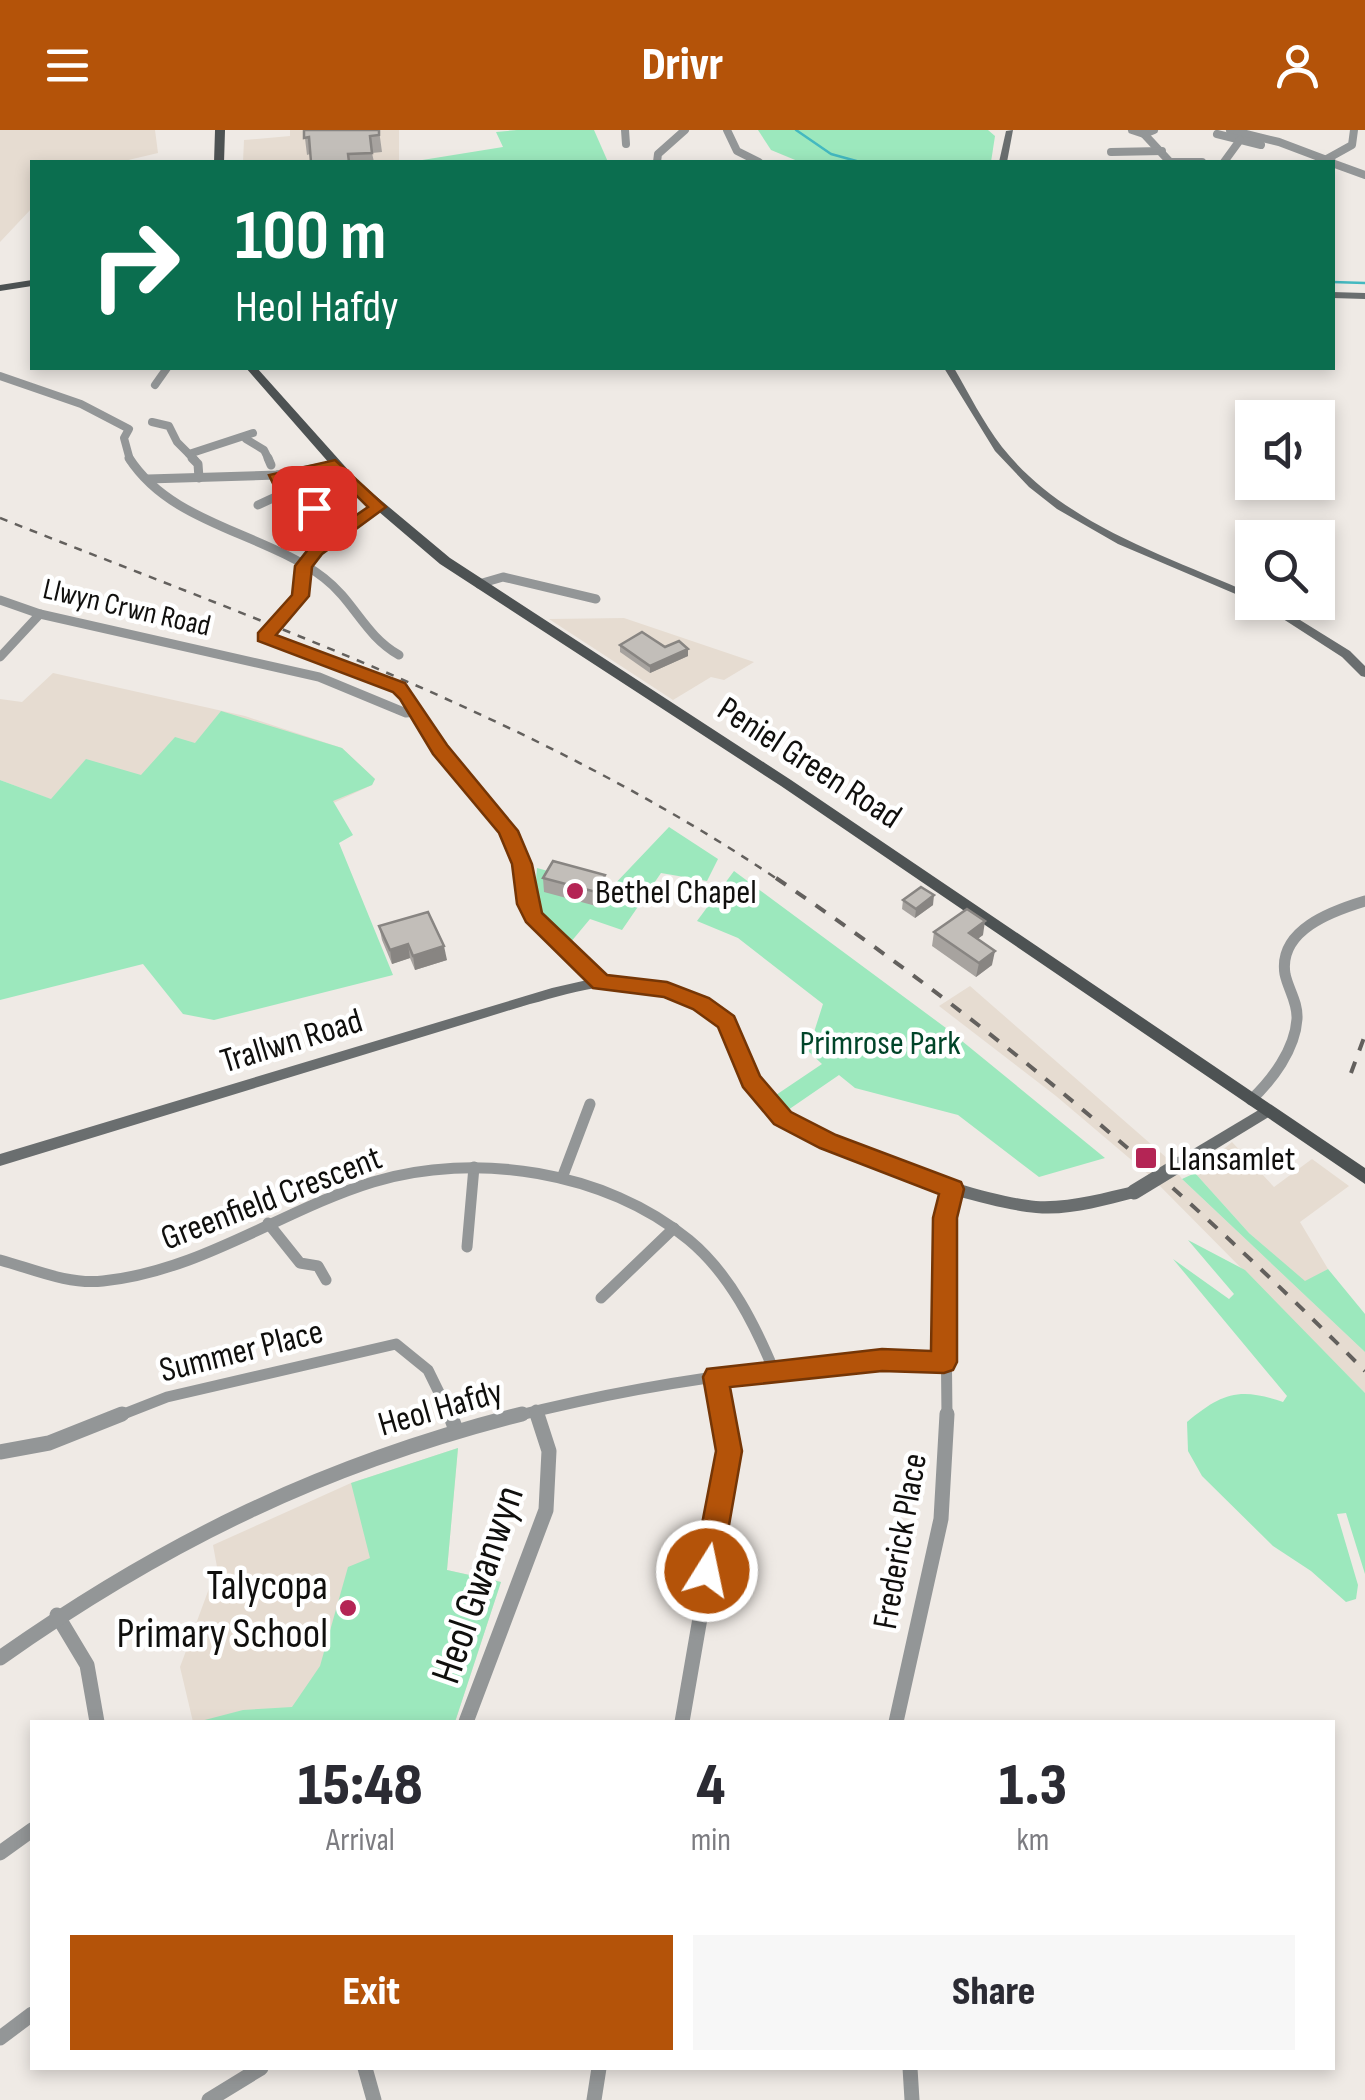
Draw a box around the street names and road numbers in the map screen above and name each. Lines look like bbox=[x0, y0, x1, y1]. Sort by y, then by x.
street label: Llwyn Crwn Road bbox=[40, 571, 214, 645]
street label: Peniel Green Road bbox=[709, 688, 909, 839]
street label: Trallwn Road bbox=[215, 1000, 368, 1083]
street label: Greenfield Crescent bbox=[155, 1137, 388, 1260]
street label: Summer Place bbox=[155, 1310, 328, 1393]
street label: Heol Hafdy bbox=[373, 1370, 507, 1447]
street label: Frederick Place bbox=[864, 1450, 937, 1632]
street label: Heol Gwanwyn bbox=[421, 1479, 536, 1690]

